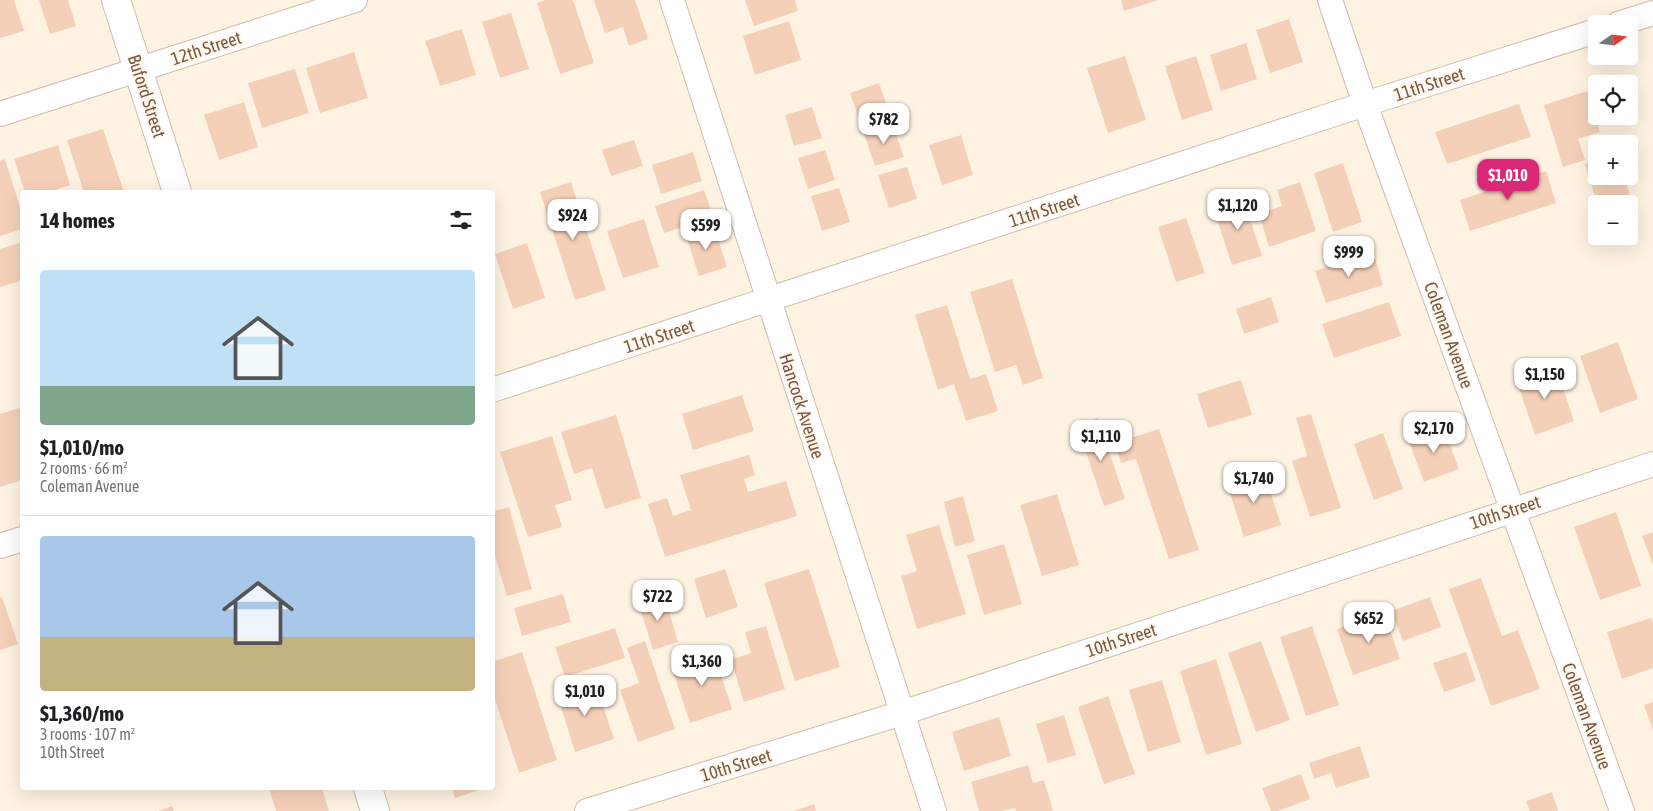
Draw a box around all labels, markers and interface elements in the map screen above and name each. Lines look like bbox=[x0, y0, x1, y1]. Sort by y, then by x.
north arrow bbox=[1588, 15, 1638, 65]
map controls bbox=[1588, 15, 1638, 245]
street label: 12th Street bbox=[168, 27, 244, 69]
street label: Buford Street bbox=[124, 52, 170, 140]
street label: 11th Street bbox=[1391, 63, 1467, 105]
button: locate bbox=[1588, 75, 1638, 125]
pin: $782 bbox=[854, 102, 914, 145]
text: $782 bbox=[869, 110, 899, 128]
button: + bbox=[1588, 135, 1638, 185]
pin: $1,010 bbox=[1467, 158, 1549, 201]
text: $1,010 bbox=[1488, 166, 1528, 184]
pin: $1,120 bbox=[1197, 188, 1279, 231]
street label: 11th Street bbox=[1006, 189, 1082, 231]
button: − bbox=[1588, 195, 1638, 245]
text: $1,120 bbox=[1218, 196, 1258, 214]
pin: $924 bbox=[543, 198, 603, 241]
icon: filters bbox=[447, 206, 475, 234]
text: $924 bbox=[558, 206, 588, 224]
text: 14 homes bbox=[40, 208, 115, 232]
pin: $599 bbox=[676, 208, 736, 251]
text: $599 bbox=[691, 216, 721, 234]
pin: $999 bbox=[1319, 236, 1379, 278]
text: $999 bbox=[1334, 243, 1364, 261]
street label: Coleman Avenue bbox=[1420, 279, 1478, 391]
icon: home bbox=[213, 303, 303, 393]
street label: 11th Street bbox=[621, 315, 697, 357]
street label: Hancock Avenue bbox=[775, 351, 829, 461]
pin: $1,150 bbox=[1504, 358, 1586, 400]
text: $1,150 bbox=[1525, 365, 1565, 383]
pin: $2,170 bbox=[1393, 412, 1475, 454]
text: $2,170 bbox=[1414, 419, 1454, 437]
pin: $1,110 bbox=[1060, 420, 1142, 462]
text: $1,110 bbox=[1081, 427, 1121, 445]
text: $1,010/mo bbox=[40, 435, 124, 459]
text: 2 rooms · 66 m² bbox=[40, 459, 128, 477]
pin: $1,740 bbox=[1213, 462, 1295, 504]
text: $1,740 bbox=[1234, 469, 1274, 487]
text: Coleman Avenue bbox=[40, 477, 139, 495]
street label: 10th Street bbox=[1467, 491, 1543, 533]
icon: home bbox=[213, 568, 303, 658]
pin: $722 bbox=[628, 580, 688, 622]
text: $722 bbox=[643, 587, 673, 605]
pin: $652 bbox=[1339, 602, 1399, 644]
text: $652 bbox=[1354, 609, 1384, 627]
street label: 10th Street bbox=[1083, 619, 1159, 661]
pin: $1,360 bbox=[661, 644, 743, 687]
text: $1,360 bbox=[682, 652, 722, 670]
street label: Coleman Avenue bbox=[1558, 660, 1616, 772]
pin: $1,010 bbox=[544, 674, 626, 717]
text: $1,010 bbox=[565, 682, 605, 700]
text: $1,360/mo bbox=[40, 701, 124, 725]
text: 3 rooms · 107 m² bbox=[40, 725, 135, 743]
text: 10th Street bbox=[40, 743, 105, 761]
street label: 10th Street bbox=[698, 744, 774, 786]

